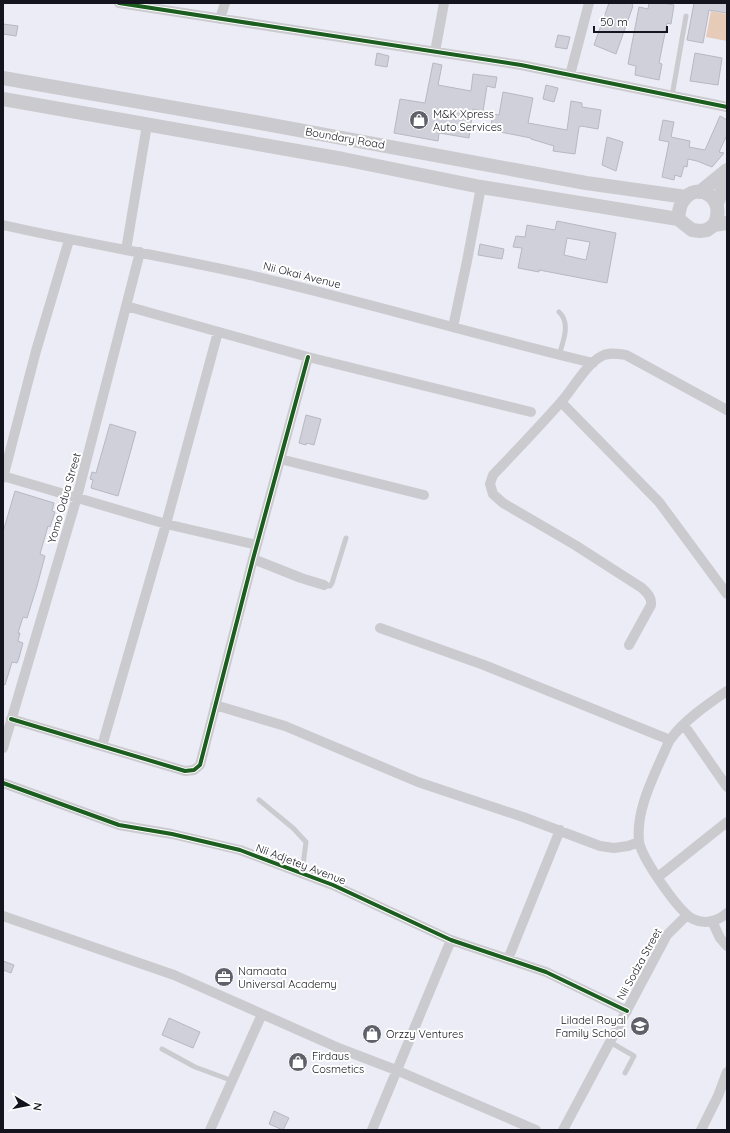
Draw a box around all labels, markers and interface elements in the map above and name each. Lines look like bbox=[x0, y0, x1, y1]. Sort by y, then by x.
scale bar bbox=[594, 8, 667, 34]
text: 50 m bbox=[600, 14, 628, 29]
place label: M&K Xpress Auto Services bbox=[433, 107, 502, 134]
shop icon: M&K Xpress Auto Services bbox=[408, 109, 430, 131]
street label: Boundary Road bbox=[304, 124, 386, 152]
street label: Nii Okai Avenue bbox=[262, 259, 342, 291]
street label: Yomo Odua Street bbox=[44, 451, 84, 545]
street label: Nii Adjetey Avenue bbox=[254, 840, 348, 888]
street label: Nii Sodza Street bbox=[613, 925, 665, 1002]
place label: Namaata Universal Academy bbox=[238, 964, 337, 991]
office icon: Namaata Universal Academy bbox=[213, 966, 235, 988]
place label: Liladel Royal Family School bbox=[555, 1013, 626, 1040]
school or university icon: Liladel Royal Family School bbox=[629, 1015, 651, 1037]
shop icon: Orzzy Ventures bbox=[361, 1023, 383, 1045]
place label: Orzzy Ventures bbox=[386, 1027, 463, 1041]
place label: Firdaus Cosmetics bbox=[312, 1049, 364, 1076]
shop icon: Firdaus Cosmetics bbox=[287, 1051, 309, 1073]
north arrow bbox=[8, 1085, 48, 1125]
text: N bbox=[30, 1102, 45, 1112]

